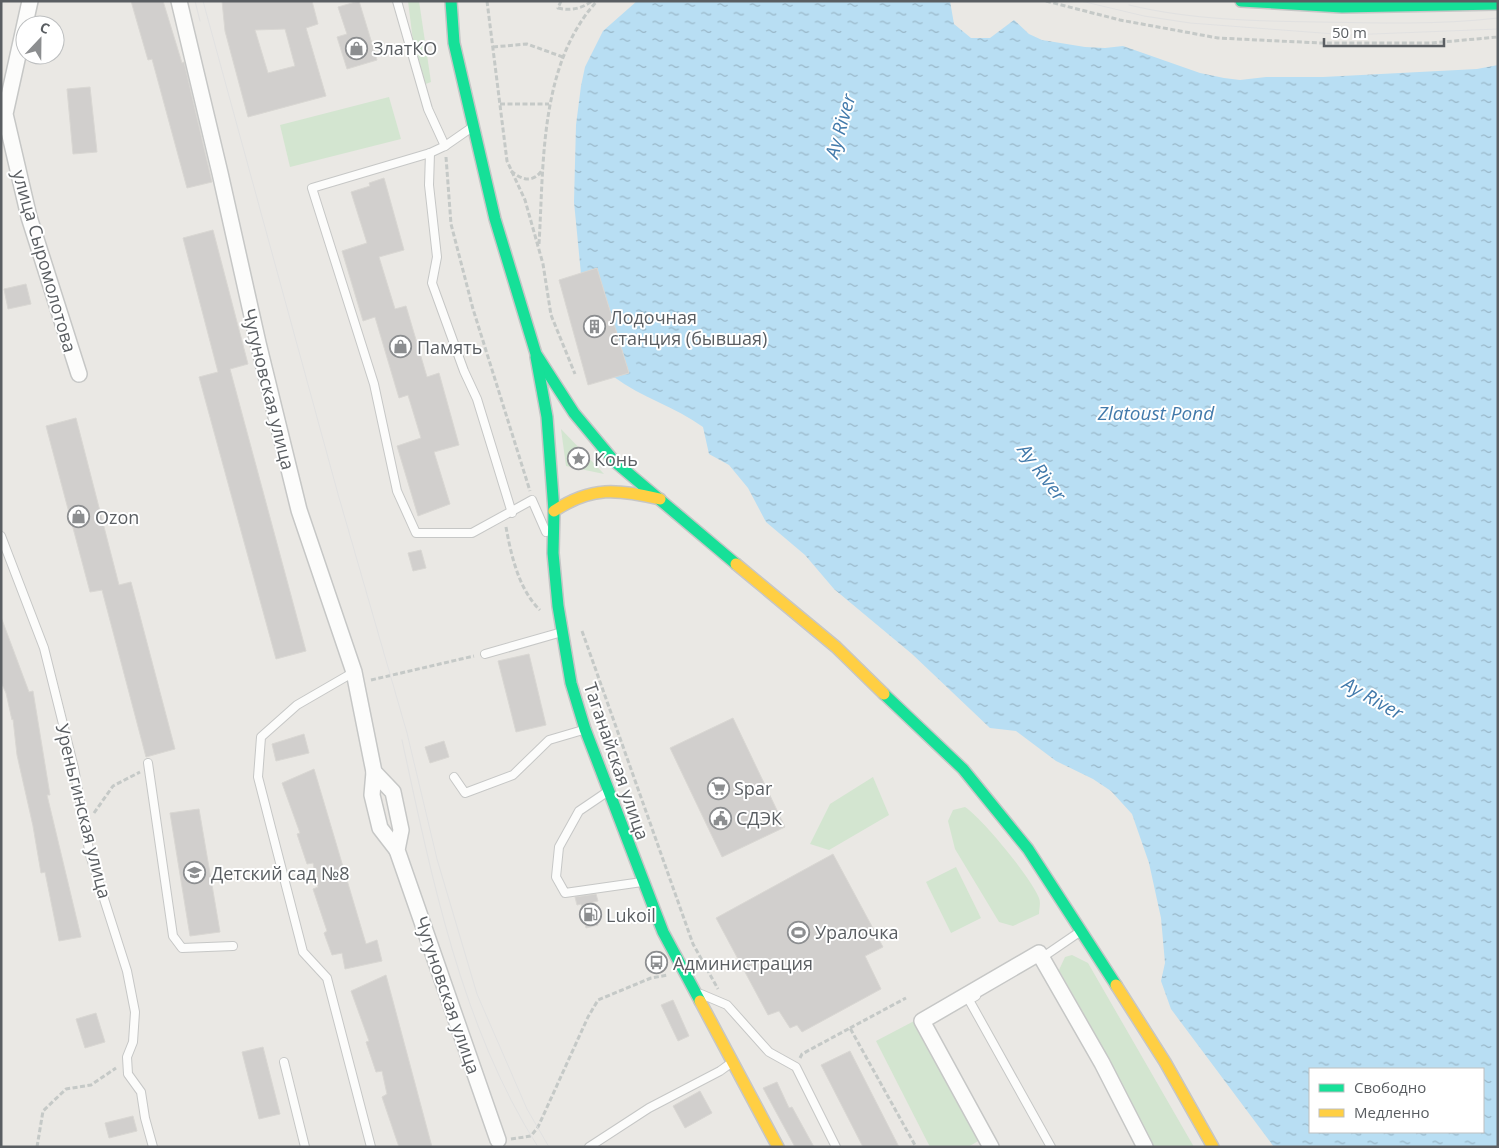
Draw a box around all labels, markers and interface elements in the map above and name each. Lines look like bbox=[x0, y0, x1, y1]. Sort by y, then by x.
north arrow bbox=[15, 15, 65, 65]
scale bar bbox=[1324, 15, 1444, 47]
text: С bbox=[37, 17, 53, 38]
text: 50 m bbox=[1332, 22, 1367, 42]
shop icon: ЗлатКО bbox=[345, 36, 369, 60]
place label: ЗлатКО bbox=[373, 36, 437, 60]
water label: Ay River bbox=[818, 89, 862, 163]
street label: улица Сыромолотова bbox=[7, 167, 83, 355]
place label: Лодочная станция (бывшая) bbox=[610, 305, 767, 350]
street label: Чугуновская улица bbox=[237, 306, 301, 472]
building icon: Лодочная станция (бывшая) bbox=[582, 315, 606, 339]
shop icon: Память bbox=[389, 335, 413, 359]
place label: Память bbox=[417, 335, 482, 359]
water label: Zlatoust Pond bbox=[1097, 400, 1215, 426]
water label: Ay River bbox=[1011, 436, 1073, 507]
place icon: Конь bbox=[566, 447, 590, 471]
place label: Конь bbox=[594, 447, 638, 471]
shop icon: Ozon bbox=[67, 505, 91, 529]
place label: Ozon bbox=[95, 505, 139, 529]
water label: Ay River bbox=[1336, 669, 1409, 726]
street label: Таганайская улица bbox=[579, 679, 655, 843]
street label: Уреньгинская улица bbox=[51, 721, 117, 901]
supermarket icon: Spar bbox=[706, 776, 730, 800]
place label: Spar bbox=[734, 776, 773, 800]
public building icon: СДЭК bbox=[708, 806, 732, 830]
place label: СДЭК bbox=[736, 806, 782, 830]
school or university icon: Детский сад №8 bbox=[183, 861, 207, 885]
place label: Детский сад №8 bbox=[211, 861, 350, 885]
fuel station icon: Lukoil bbox=[578, 903, 602, 927]
place label: Lukoil bbox=[606, 903, 656, 927]
street label: Чугуновская улица bbox=[410, 913, 486, 1077]
sports icon: Уралочка bbox=[787, 920, 811, 944]
place label: Уралочка bbox=[815, 920, 899, 944]
bus stop icon: Администрация bbox=[645, 951, 669, 975]
place label: Администрация bbox=[673, 951, 813, 975]
legend bbox=[1309, 1068, 1484, 1133]
text: Свободно bbox=[1354, 1077, 1426, 1097]
text: Медленно bbox=[1354, 1102, 1430, 1122]

